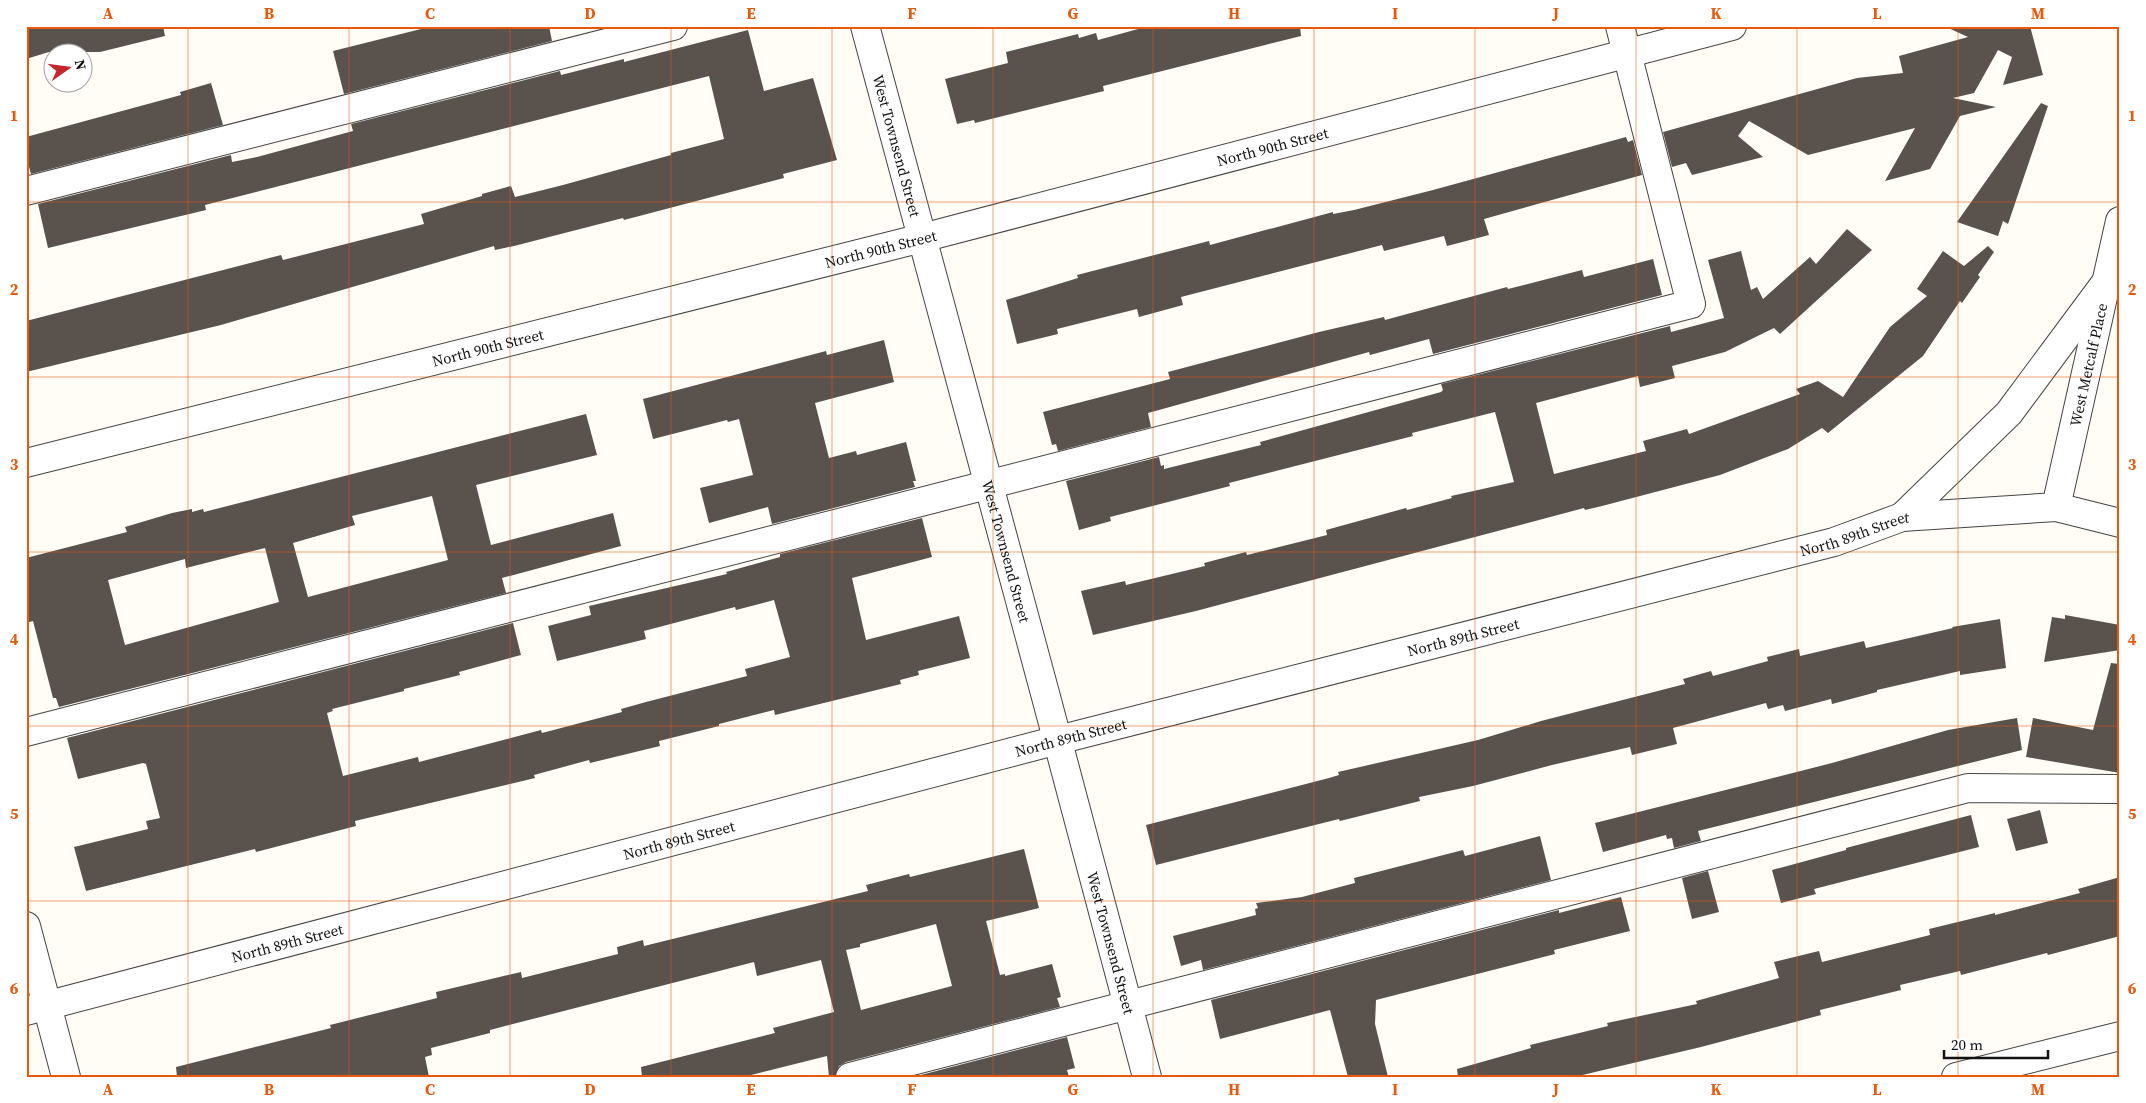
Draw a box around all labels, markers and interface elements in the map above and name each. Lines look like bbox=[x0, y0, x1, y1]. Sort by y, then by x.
text: A bbox=[103, 2, 114, 24]
text: B bbox=[264, 2, 275, 24]
text: C bbox=[425, 2, 435, 24]
text: D bbox=[584, 2, 596, 24]
text: E bbox=[746, 2, 756, 24]
text: F bbox=[907, 2, 917, 24]
text: G bbox=[1068, 2, 1079, 24]
text: H bbox=[1228, 2, 1240, 24]
text: I bbox=[1392, 2, 1398, 24]
text: J bbox=[1552, 2, 1559, 24]
text: K bbox=[1710, 2, 1722, 24]
text: L bbox=[1872, 2, 1882, 24]
text: M bbox=[2031, 2, 2045, 24]
north arrow bbox=[42, 42, 92, 92]
text: N bbox=[70, 57, 92, 72]
street label: West Townsend Street bbox=[868, 72, 927, 219]
text: 1 bbox=[10, 104, 18, 126]
text: 1 bbox=[2128, 104, 2136, 126]
street label: North 90th Street bbox=[1214, 122, 1330, 171]
street label: North 90th Street bbox=[822, 224, 939, 273]
text: 2 bbox=[10, 278, 19, 300]
text: 2 bbox=[2128, 278, 2137, 300]
street label: West Metcalf Place bbox=[2064, 301, 2112, 428]
street label: North 90th Street bbox=[430, 323, 546, 371]
text: 3 bbox=[10, 453, 19, 475]
text: 3 bbox=[2128, 453, 2137, 475]
street label: West Townsend Street bbox=[977, 478, 1036, 625]
street label: North 89th Street bbox=[1797, 506, 1910, 561]
street label: North 89th Street bbox=[1405, 612, 1521, 661]
text: 4 bbox=[10, 628, 19, 650]
text: 4 bbox=[2128, 628, 2137, 650]
street label: North 89th Street bbox=[1013, 712, 1129, 761]
text: 5 bbox=[10, 802, 19, 824]
text: 5 bbox=[2128, 802, 2137, 824]
street label: North 89th Street bbox=[621, 815, 737, 864]
street label: West Townsend Street bbox=[1082, 869, 1140, 1016]
street label: North 89th Street bbox=[229, 918, 345, 967]
text: 6 bbox=[10, 977, 19, 999]
text: 6 bbox=[2128, 977, 2137, 999]
scale bar bbox=[1944, 1028, 2047, 1060]
text: 20 m bbox=[1951, 1034, 1983, 1055]
text: A bbox=[103, 1078, 114, 1100]
text: B bbox=[264, 1078, 275, 1100]
text: C bbox=[425, 1078, 435, 1100]
text: D bbox=[584, 1078, 596, 1100]
text: E bbox=[746, 1078, 756, 1100]
text: F bbox=[907, 1078, 917, 1100]
text: G bbox=[1068, 1078, 1079, 1100]
text: H bbox=[1228, 1078, 1240, 1100]
text: I bbox=[1392, 1078, 1398, 1100]
text: J bbox=[1552, 1078, 1559, 1100]
text: K bbox=[1710, 1078, 1722, 1100]
text: L bbox=[1872, 1078, 1882, 1100]
text: M bbox=[2031, 1078, 2045, 1100]

